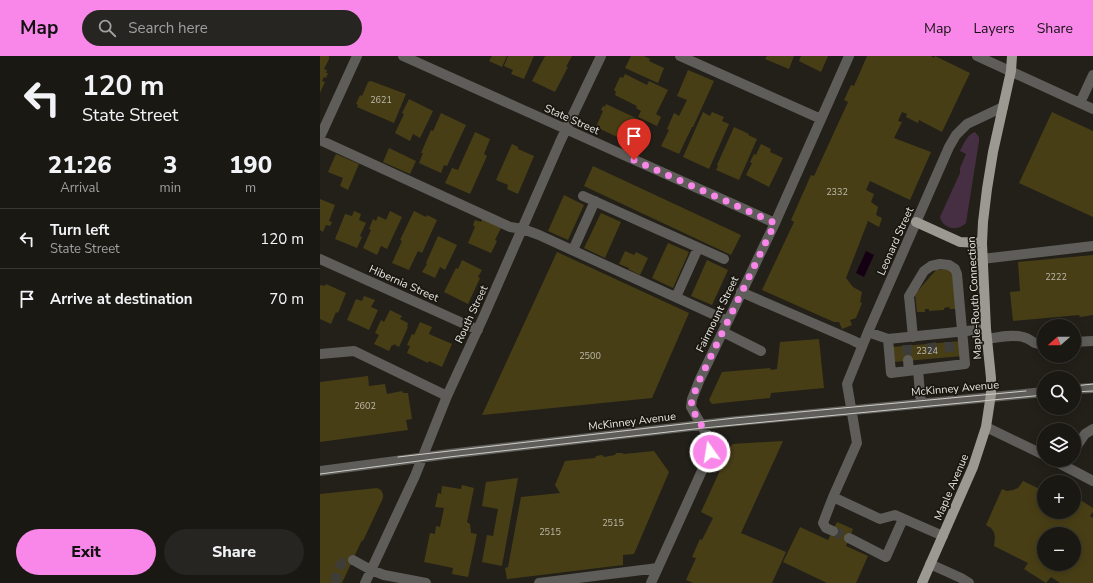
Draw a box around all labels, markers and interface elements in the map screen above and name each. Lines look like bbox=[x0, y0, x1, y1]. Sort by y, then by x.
search box bbox=[82, 10, 362, 46]
text: Map bbox=[20, 15, 58, 41]
icon: search bbox=[96, 17, 118, 39]
text: Search here bbox=[128, 18, 208, 38]
text: Map bbox=[924, 19, 951, 38]
text: Layers bbox=[973, 19, 1015, 38]
text: Share bbox=[1037, 19, 1073, 38]
text: 120 m bbox=[82, 67, 165, 105]
icon: left bbox=[16, 72, 68, 124]
house number: 2621 bbox=[370, 94, 392, 106]
street label: State Street bbox=[542, 101, 602, 138]
text: State Street bbox=[82, 103, 178, 127]
pin bbox=[617, 119, 651, 160]
icon: arrive bbox=[623, 125, 645, 147]
text: 21:26 bbox=[48, 149, 112, 181]
text: 3 bbox=[163, 149, 178, 181]
text: 190 bbox=[229, 149, 272, 181]
text: Arrival bbox=[60, 179, 99, 197]
text: min bbox=[160, 179, 181, 197]
text: m bbox=[245, 179, 256, 197]
house number: 2332 bbox=[826, 186, 848, 198]
street label: Leonard Street bbox=[874, 205, 917, 278]
text: Turn left bbox=[50, 220, 109, 240]
icon: left bbox=[16, 228, 38, 250]
text: 120 m bbox=[260, 229, 304, 249]
street label: Maple-Routh Connection bbox=[964, 236, 985, 360]
text: State Street bbox=[50, 240, 120, 258]
street label: Hibernia Street bbox=[367, 261, 441, 306]
house number: 2222 bbox=[1045, 271, 1067, 283]
street label: Fairmount Street bbox=[693, 274, 742, 355]
street label: Routh Street bbox=[451, 283, 492, 346]
icon: arrive bbox=[16, 288, 38, 310]
text: Arrive at destination bbox=[50, 289, 193, 309]
text: 70 m bbox=[269, 289, 304, 309]
north arrow bbox=[1037, 319, 1081, 363]
map controls bbox=[1037, 319, 1081, 571]
house number: 2324 bbox=[916, 345, 938, 357]
house number: 2500 bbox=[579, 350, 601, 362]
button: search bbox=[1037, 371, 1081, 415]
street label: McKinney Avenue bbox=[910, 377, 1000, 400]
house number: 2602 bbox=[354, 400, 376, 412]
street label: McKinney Avenue bbox=[587, 409, 677, 434]
button: layers bbox=[1037, 423, 1081, 467]
position arrow bbox=[689, 431, 731, 473]
street label: Maple Avenue bbox=[931, 451, 972, 523]
button: + bbox=[1037, 475, 1081, 519]
house number: 2515 bbox=[602, 517, 624, 529]
house number: 2515 bbox=[539, 526, 561, 538]
button: − bbox=[1037, 527, 1081, 571]
button: Exit bbox=[16, 529, 156, 575]
button: Share bbox=[164, 529, 304, 575]

